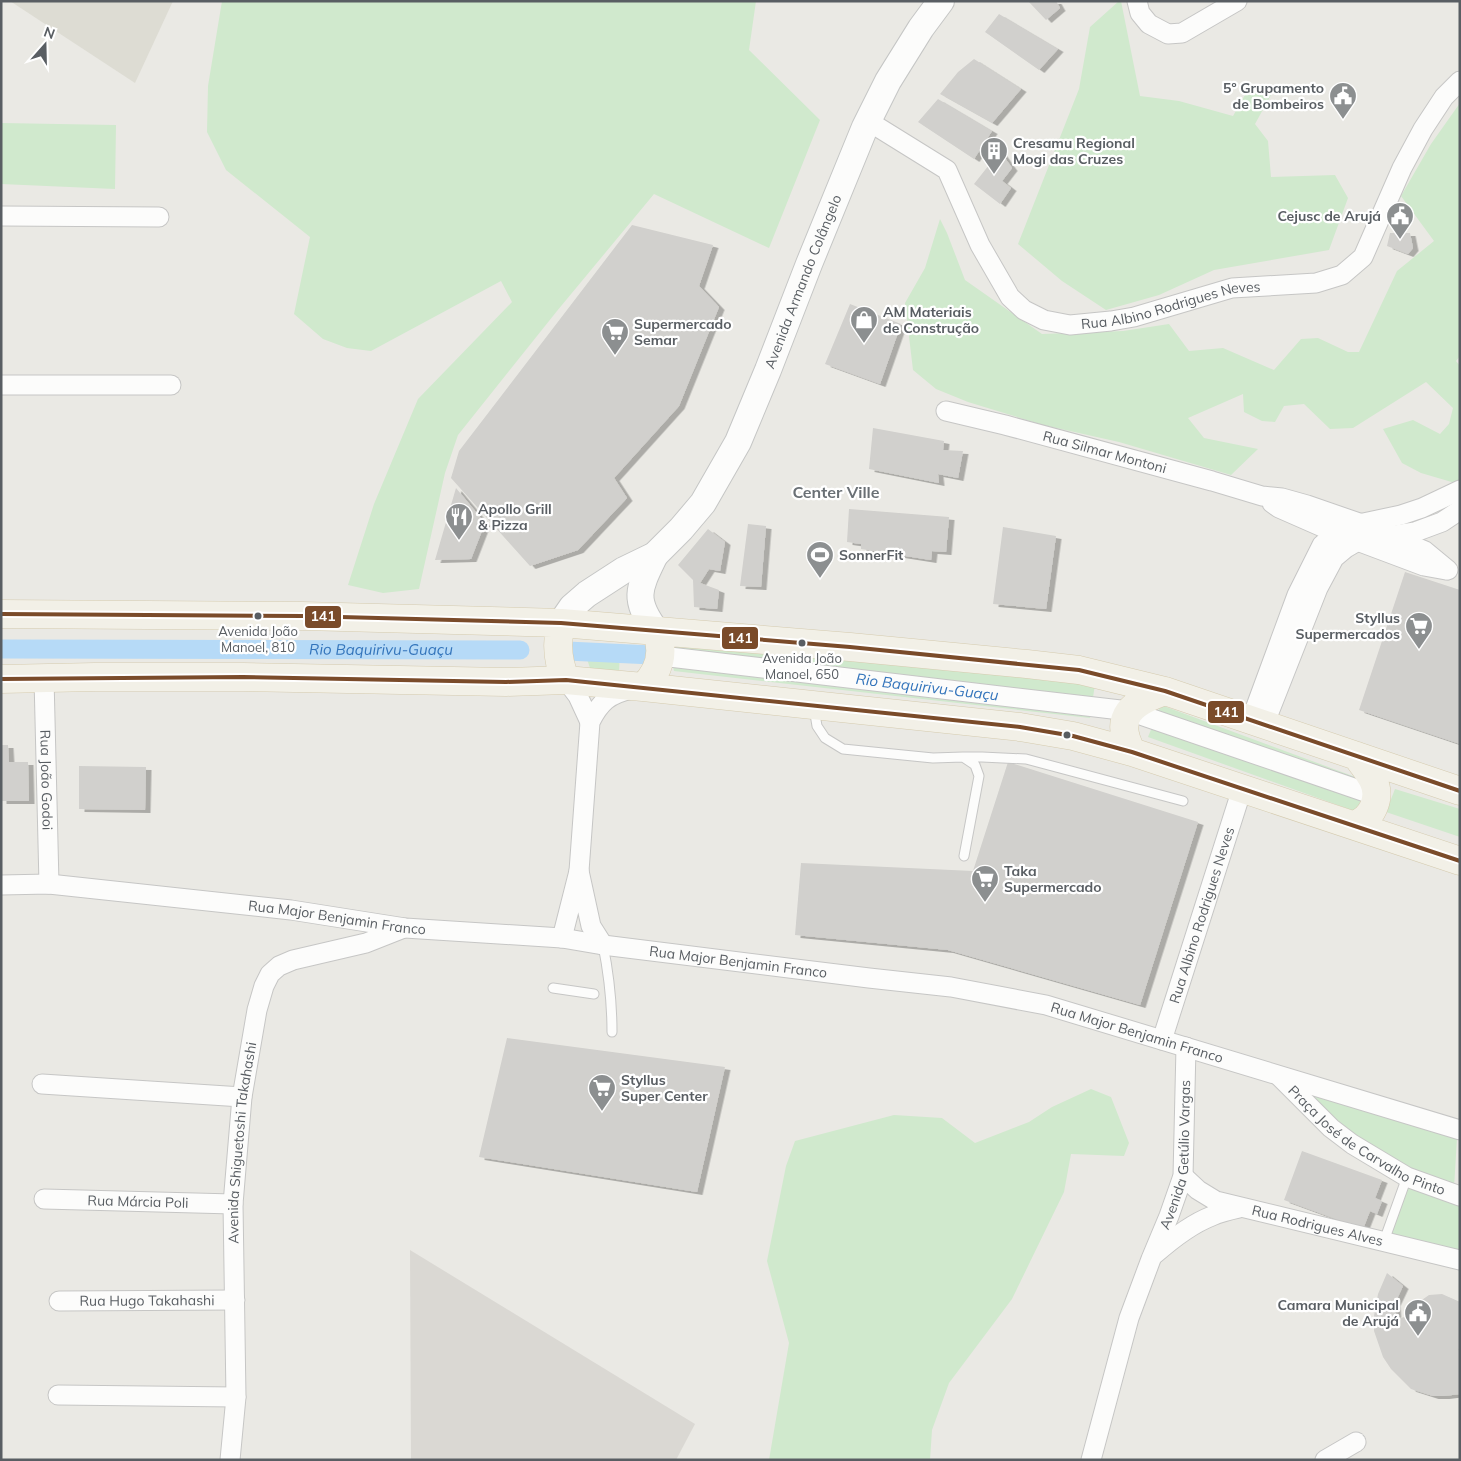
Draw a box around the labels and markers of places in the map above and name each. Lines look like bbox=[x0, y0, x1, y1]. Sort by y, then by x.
place label: 5º Grupamento de Bombeiros bbox=[1223, 79, 1324, 113]
public building icon: 5º Grupamento de Bombeiros bbox=[1328, 81, 1358, 120]
place label: Cresamu Regional Mogi das Cruzes bbox=[1013, 134, 1135, 168]
building icon: Cresamu Regional Mogi das Cruzes bbox=[979, 136, 1009, 175]
public building icon: Cejusc de Arujá bbox=[1385, 201, 1415, 240]
place label: Cejusc de Arujá bbox=[1277, 207, 1381, 225]
place label: AM Materiais de Construção bbox=[883, 303, 979, 337]
shop icon: AM Materiais de Construção bbox=[849, 305, 879, 344]
place label: Supermercado Semar bbox=[634, 315, 732, 349]
supermarket icon: Supermercado Semar bbox=[600, 317, 630, 356]
place label: Apollo Grill & Pizza bbox=[478, 500, 552, 534]
restaurant icon: Apollo Grill & Pizza bbox=[444, 502, 474, 541]
sports icon: SonnerFit bbox=[805, 540, 835, 579]
place label: SonnerFit bbox=[839, 546, 904, 564]
place label: Styllus Supermercados bbox=[1295, 609, 1400, 643]
marker: Avenida João Manoel, 810 bbox=[253, 611, 263, 621]
supermarket icon: Styllus Supermercados bbox=[1404, 611, 1434, 650]
place label: Avenida João Manoel, 810 bbox=[218, 623, 298, 655]
marker: Avenida João Manoel, 650 bbox=[797, 638, 807, 648]
place label: Avenida João Manoel, 650 bbox=[762, 650, 842, 682]
unlabelled marker bbox=[1062, 730, 1072, 740]
place label: Taka Supermercado bbox=[1004, 862, 1102, 896]
supermarket icon: Taka Supermercado bbox=[970, 864, 1000, 903]
place label: Styllus Super Center bbox=[621, 1071, 708, 1105]
supermarket icon: Styllus Super Center bbox=[587, 1073, 617, 1112]
place label: Camara Municipal de Arujá bbox=[1277, 1296, 1399, 1330]
public building icon: Camara Municipal de Arujá bbox=[1403, 1298, 1433, 1337]

